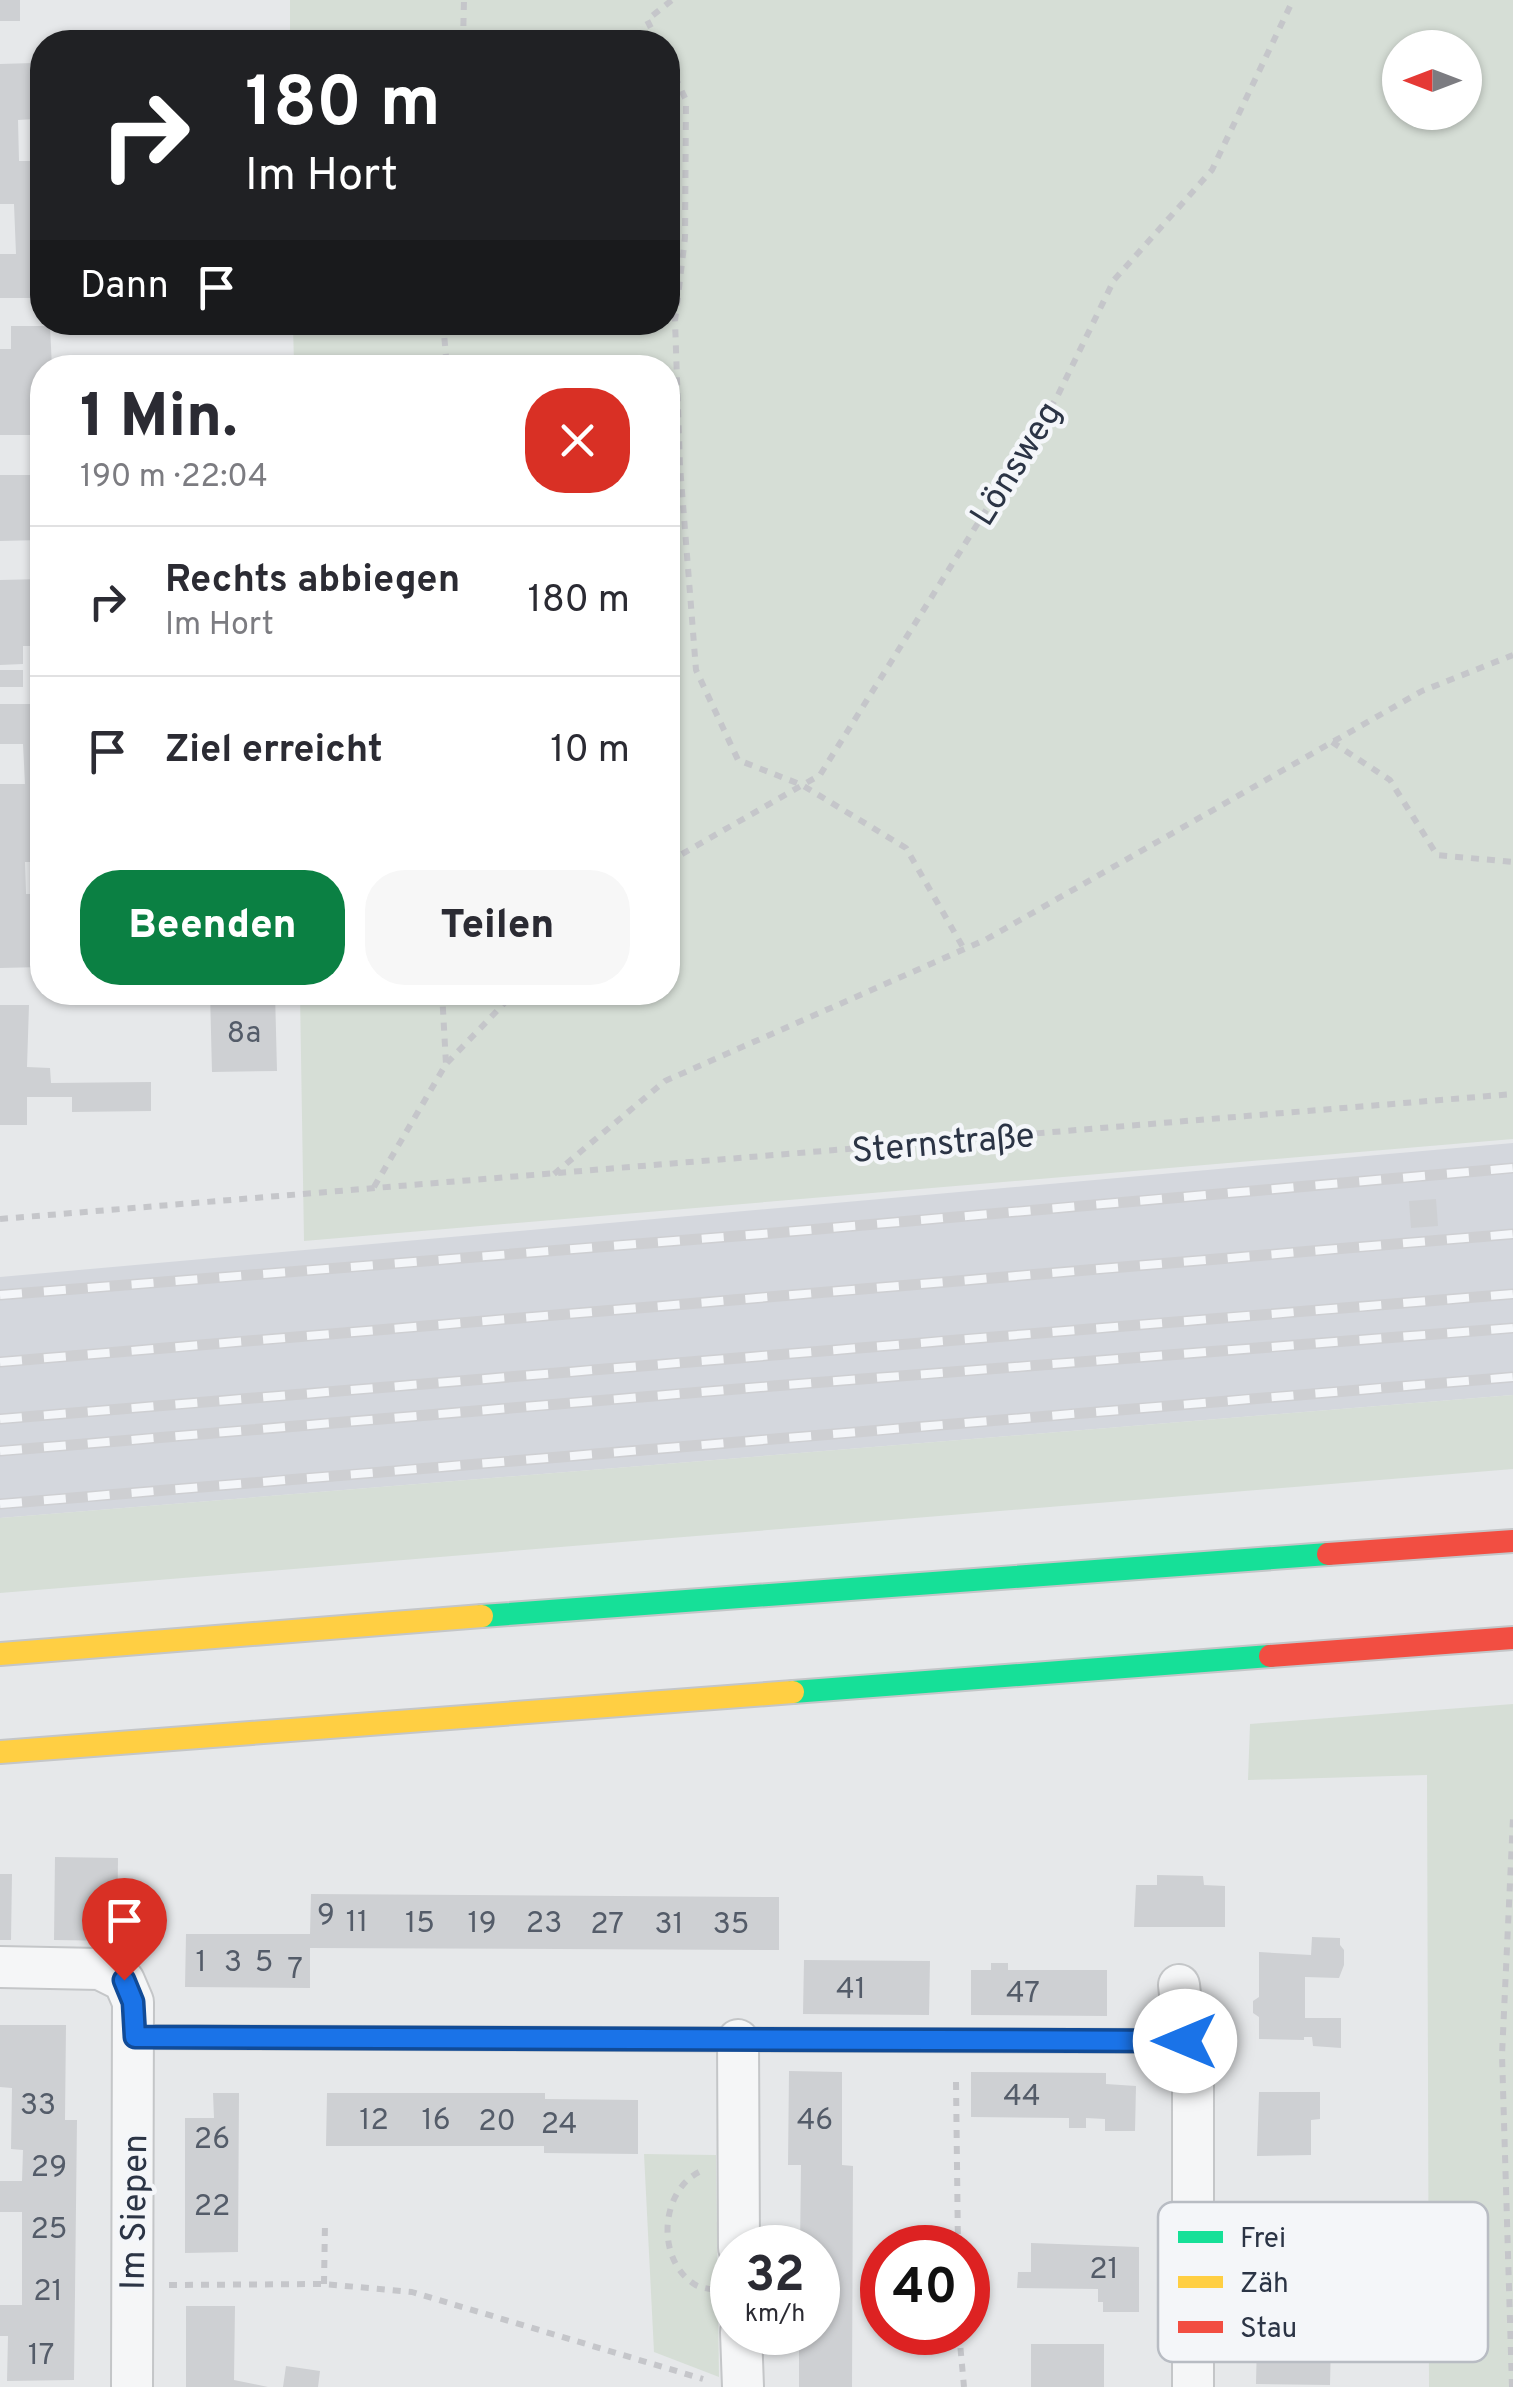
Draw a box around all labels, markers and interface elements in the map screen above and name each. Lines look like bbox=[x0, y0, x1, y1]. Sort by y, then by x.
north arrow bbox=[1382, 30, 1482, 130]
map controls bbox=[1382, 30, 1482, 130]
text: 180 m bbox=[245, 62, 441, 151]
icon: right bbox=[80, 70, 210, 200]
text: Im Hort bbox=[245, 149, 398, 206]
icon: arrive bbox=[189, 260, 244, 315]
text: Dann bbox=[80, 263, 169, 312]
text: 1 Min. bbox=[80, 382, 238, 458]
button: close bbox=[525, 388, 630, 493]
street label: Lönsweg bbox=[962, 394, 1073, 535]
text: 190 m · 22:04 bbox=[80, 458, 268, 498]
text: Rechts abbiegen bbox=[165, 557, 460, 606]
icon: right bbox=[80, 574, 135, 629]
text: 180 m bbox=[527, 577, 630, 626]
text: Im Hort bbox=[165, 606, 274, 646]
icon: arrive bbox=[80, 724, 135, 779]
text: Ziel erreicht bbox=[165, 727, 383, 776]
text: 10 m bbox=[550, 727, 630, 776]
button: Beenden bbox=[80, 870, 345, 985]
button: Teilen bbox=[365, 870, 630, 985]
house number: 8a bbox=[227, 1016, 261, 1053]
street label: Sternstraße bbox=[850, 1115, 1036, 1175]
pin bbox=[82, 1878, 167, 1981]
icon: arrive bbox=[97, 1893, 152, 1948]
house number: 9 bbox=[317, 1898, 335, 1935]
house number: 11 bbox=[346, 1905, 368, 1942]
house number: 15 bbox=[405, 1906, 435, 1943]
house number: 19 bbox=[467, 1906, 497, 1943]
house number: 23 bbox=[526, 1906, 562, 1943]
house number: 27 bbox=[590, 1907, 624, 1944]
house number: 31 bbox=[654, 1907, 684, 1944]
house number: 35 bbox=[713, 1907, 749, 1944]
house number: 1 bbox=[195, 1945, 207, 1982]
house number: 3 bbox=[224, 1945, 242, 1982]
house number: 5 bbox=[255, 1945, 273, 1982]
house number: 7 bbox=[287, 1952, 303, 1989]
house number: 41 bbox=[836, 1972, 866, 2009]
house number: 47 bbox=[1006, 1976, 1040, 2013]
position arrow bbox=[1133, 1989, 1237, 2093]
house number: 44 bbox=[1003, 2079, 1041, 2116]
house number: 33 bbox=[20, 2088, 56, 2125]
house number: 12 bbox=[359, 2103, 389, 2140]
house number: 16 bbox=[421, 2103, 451, 2140]
house number: 46 bbox=[797, 2103, 833, 2140]
house number: 20 bbox=[478, 2104, 516, 2141]
house number: 24 bbox=[541, 2107, 577, 2144]
house number: 26 bbox=[194, 2122, 230, 2159]
street label: Im Siepen bbox=[113, 2134, 159, 2290]
house number: 29 bbox=[31, 2150, 67, 2187]
house number: 22 bbox=[194, 2189, 230, 2226]
legend bbox=[1158, 2202, 1488, 2362]
house number: 25 bbox=[31, 2212, 68, 2249]
text: Frei bbox=[1240, 2222, 1286, 2258]
speed limit sign: 40 bbox=[860, 2225, 990, 2355]
text: 32 bbox=[745, 2246, 805, 2309]
house number: 21 bbox=[1089, 2252, 1119, 2289]
text: Zäh bbox=[1240, 2267, 1289, 2303]
house number: 21 bbox=[33, 2274, 63, 2311]
text: km/h bbox=[745, 2299, 805, 2331]
text: Stau bbox=[1240, 2312, 1297, 2348]
house number: 17 bbox=[28, 2338, 54, 2375]

